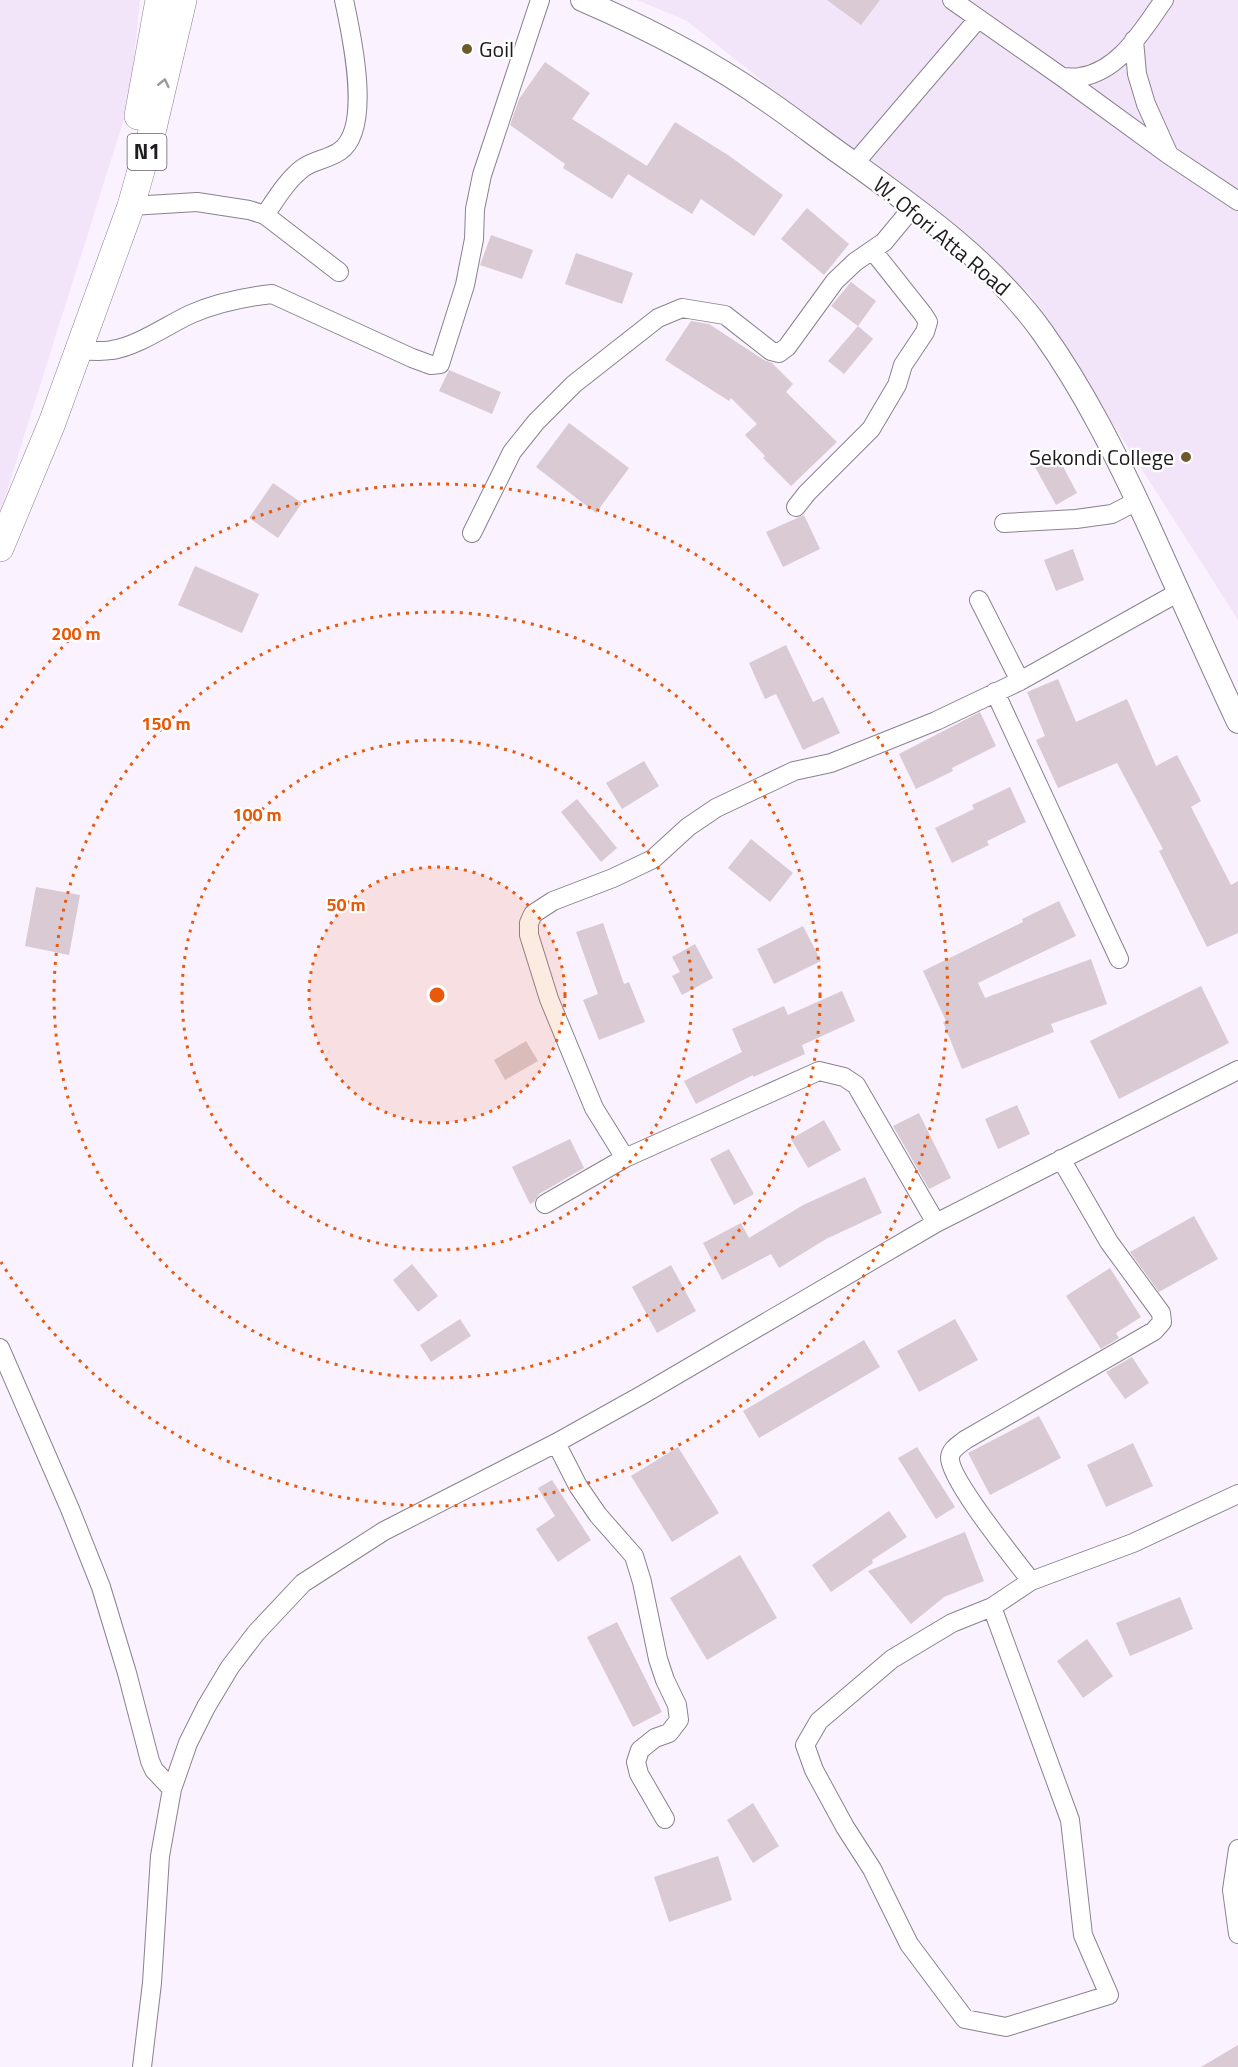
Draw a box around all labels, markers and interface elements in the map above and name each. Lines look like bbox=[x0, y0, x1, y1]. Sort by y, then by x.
place label: Goil bbox=[479, 32, 514, 66]
marker: Goil bbox=[460, 42, 474, 56]
one-way arrow bbox=[156, 78, 169, 88]
road number: N1 bbox=[128, 134, 166, 170]
street label: W. Ofori Atta Road bbox=[866, 168, 1018, 304]
place label: Sekondi College bbox=[1029, 440, 1174, 474]
marker: Sekondi College bbox=[1179, 450, 1193, 464]
text: 200 m bbox=[51, 620, 101, 647]
text: 150 m bbox=[141, 710, 191, 737]
text: 100 m bbox=[232, 801, 282, 828]
text: 50 m bbox=[326, 891, 366, 918]
centre of rings bbox=[427, 985, 447, 1005]

